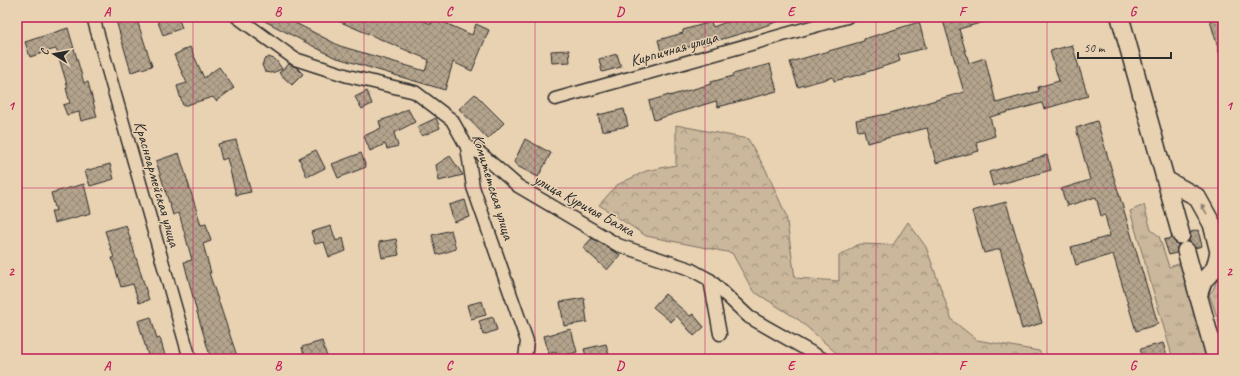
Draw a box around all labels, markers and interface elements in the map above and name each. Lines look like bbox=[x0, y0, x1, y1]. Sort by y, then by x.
text: A bbox=[104, 4, 112, 20]
text: B bbox=[275, 4, 283, 20]
text: C bbox=[446, 4, 454, 20]
text: D bbox=[616, 4, 625, 20]
text: E bbox=[788, 4, 797, 20]
text: F bbox=[959, 4, 968, 20]
text: G bbox=[1130, 4, 1138, 20]
street label: Кирпичная улица bbox=[628, 27, 721, 71]
north arrow bbox=[34, 34, 74, 74]
scale bar bbox=[1078, 34, 1171, 60]
text: 50 m bbox=[1084, 40, 1106, 56]
text: С bbox=[37, 47, 52, 56]
text: 1 bbox=[8, 98, 16, 114]
text: 1 bbox=[1226, 98, 1234, 114]
street label: Красноармейская улица bbox=[129, 119, 185, 251]
street label: Комитетская улица bbox=[467, 132, 519, 244]
street label: улица Куричья Балка bbox=[529, 169, 639, 242]
one-way arrow bbox=[1200, 204, 1207, 215]
text: 2 bbox=[8, 264, 15, 280]
text: 2 bbox=[1226, 264, 1233, 280]
text: A bbox=[104, 358, 112, 374]
text: B bbox=[275, 358, 283, 374]
text: C bbox=[446, 358, 454, 374]
text: D bbox=[616, 358, 625, 374]
text: E bbox=[788, 358, 797, 374]
text: F bbox=[959, 358, 968, 374]
text: G bbox=[1130, 358, 1138, 374]

